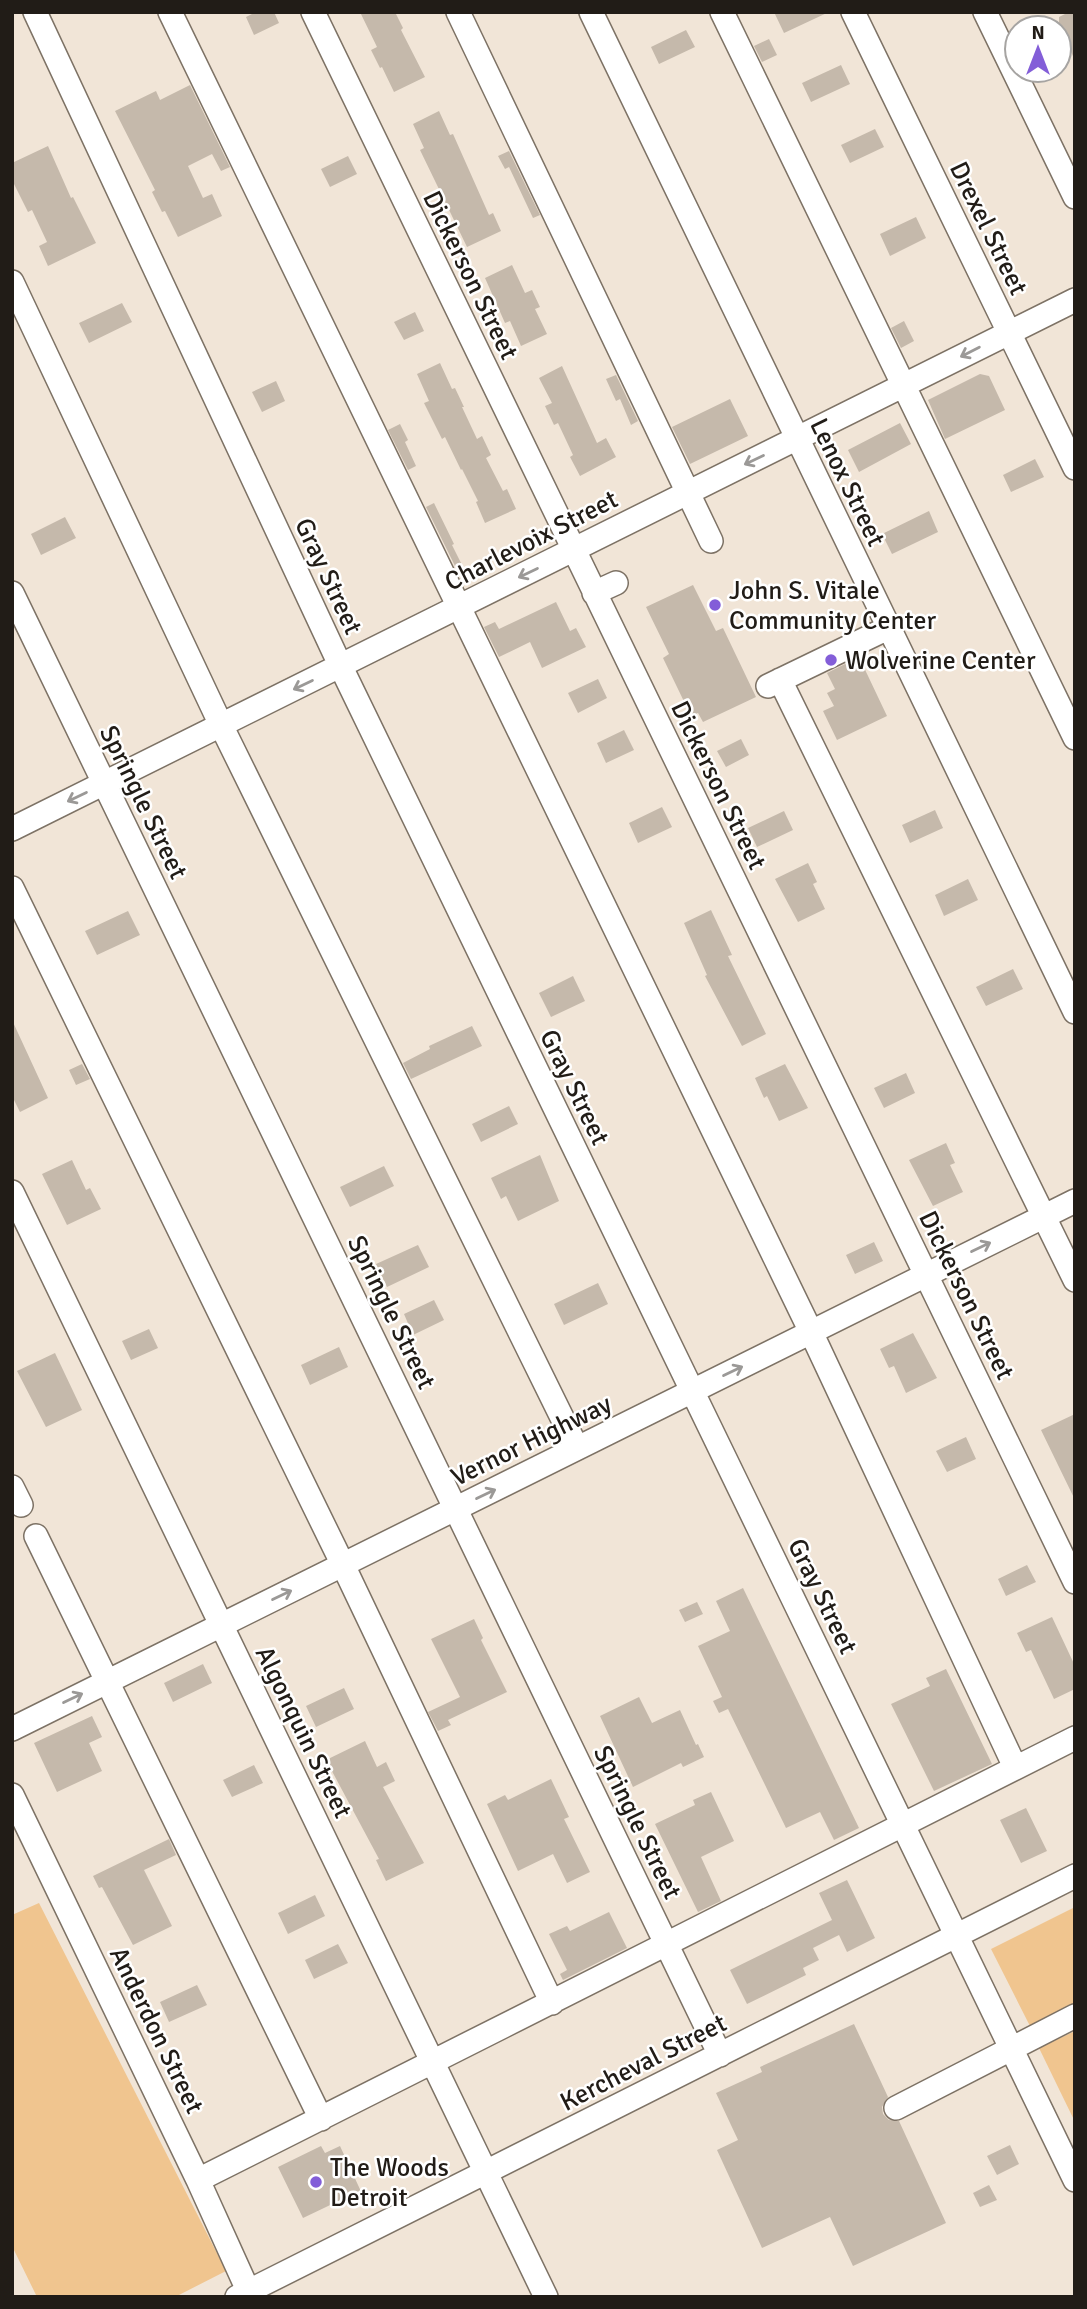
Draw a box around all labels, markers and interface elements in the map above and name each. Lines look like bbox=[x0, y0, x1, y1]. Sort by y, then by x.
north arrow bbox=[1003, 14, 1073, 84]
text: N bbox=[1031, 21, 1045, 45]
street label: Drexel Street bbox=[942, 156, 1034, 300]
street label: Dickerson Street bbox=[415, 186, 525, 365]
one-way arrow bbox=[960, 346, 981, 360]
street label: Lenox Street bbox=[802, 413, 892, 552]
one-way arrow bbox=[744, 454, 765, 468]
street label: Charlevoix Street bbox=[440, 484, 623, 598]
street label: Gray Street bbox=[287, 513, 369, 640]
one-way arrow bbox=[518, 566, 539, 580]
place label: John S. Vitale Community Center bbox=[729, 575, 936, 637]
marker: John S. Vitale Community Center bbox=[707, 597, 723, 613]
place label: Wolverine Center bbox=[845, 645, 1036, 677]
marker: Wolverine Center bbox=[823, 652, 839, 668]
one-way arrow bbox=[293, 678, 314, 692]
street label: Dickerson Street bbox=[663, 696, 773, 875]
street label: Springle Street bbox=[92, 720, 194, 885]
one-way arrow bbox=[67, 791, 88, 804]
street label: Gray Street bbox=[532, 1024, 616, 1150]
street label: Dickerson Street bbox=[911, 1206, 1021, 1385]
street label: Springle Street bbox=[340, 1230, 442, 1395]
one-way arrow bbox=[970, 1240, 991, 1254]
one-way arrow bbox=[722, 1363, 743, 1377]
street label: Vernor Highway bbox=[446, 1388, 617, 1494]
one-way arrow bbox=[475, 1486, 496, 1500]
street label: Gray Street bbox=[780, 1533, 864, 1659]
one-way arrow bbox=[271, 1587, 292, 1601]
street label: Algonquin Street bbox=[248, 1641, 358, 1824]
one-way arrow bbox=[62, 1691, 83, 1705]
street label: Springle Street bbox=[586, 1740, 688, 1905]
street label: Anderdon Street bbox=[102, 1942, 210, 2119]
street label: Kercheval Street bbox=[555, 2007, 732, 2119]
place label: The Woods Detroit bbox=[330, 2152, 449, 2214]
marker: The Woods Detroit bbox=[308, 2174, 324, 2190]

